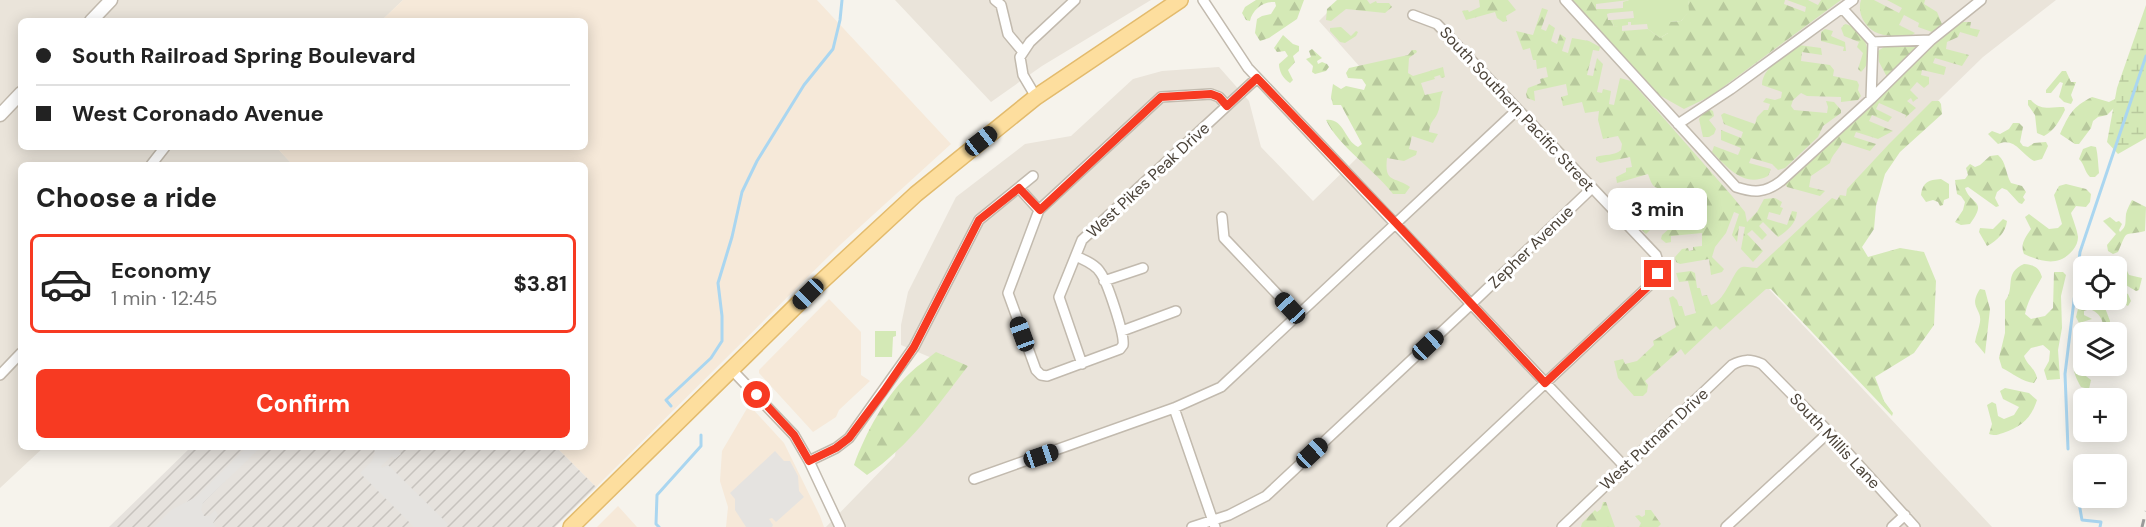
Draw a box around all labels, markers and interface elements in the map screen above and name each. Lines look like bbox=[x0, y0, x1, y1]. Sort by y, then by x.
street label: South Southern Pacific Street bbox=[1435, 22, 1599, 196]
text: South Railroad Spring Boulevard bbox=[72, 41, 416, 70]
text: West Coronado Avenue bbox=[72, 99, 324, 128]
street label: West Pikes Peak Drive bbox=[1082, 117, 1214, 243]
car bbox=[961, 123, 1001, 159]
text: Choose a ride bbox=[36, 180, 217, 215]
callout: 3 min bbox=[1608, 187, 1708, 229]
text: 3 min bbox=[1631, 196, 1684, 222]
street label: Zepher Avenue bbox=[1484, 201, 1578, 293]
text: Economy bbox=[111, 256, 211, 285]
map controls bbox=[2073, 256, 2127, 508]
button: locate bbox=[2073, 256, 2127, 310]
icon: car bbox=[39, 257, 93, 311]
route end bbox=[1644, 260, 1671, 287]
text: $3.81 bbox=[513, 269, 567, 298]
car bbox=[789, 275, 827, 313]
text: 1 min · 12:45 bbox=[111, 285, 217, 311]
car bbox=[1271, 289, 1309, 327]
car bbox=[1007, 314, 1037, 354]
button: layers bbox=[2073, 322, 2127, 376]
car bbox=[1409, 326, 1447, 364]
button: Confirm bbox=[36, 369, 570, 438]
route start bbox=[743, 381, 770, 408]
street label: West Putnam Drive bbox=[1595, 383, 1713, 495]
button: + bbox=[2073, 388, 2127, 442]
street label: South Millis Lane bbox=[1785, 389, 1885, 493]
car bbox=[1293, 434, 1331, 472]
car bbox=[1021, 442, 1061, 470]
button: − bbox=[2073, 454, 2127, 508]

